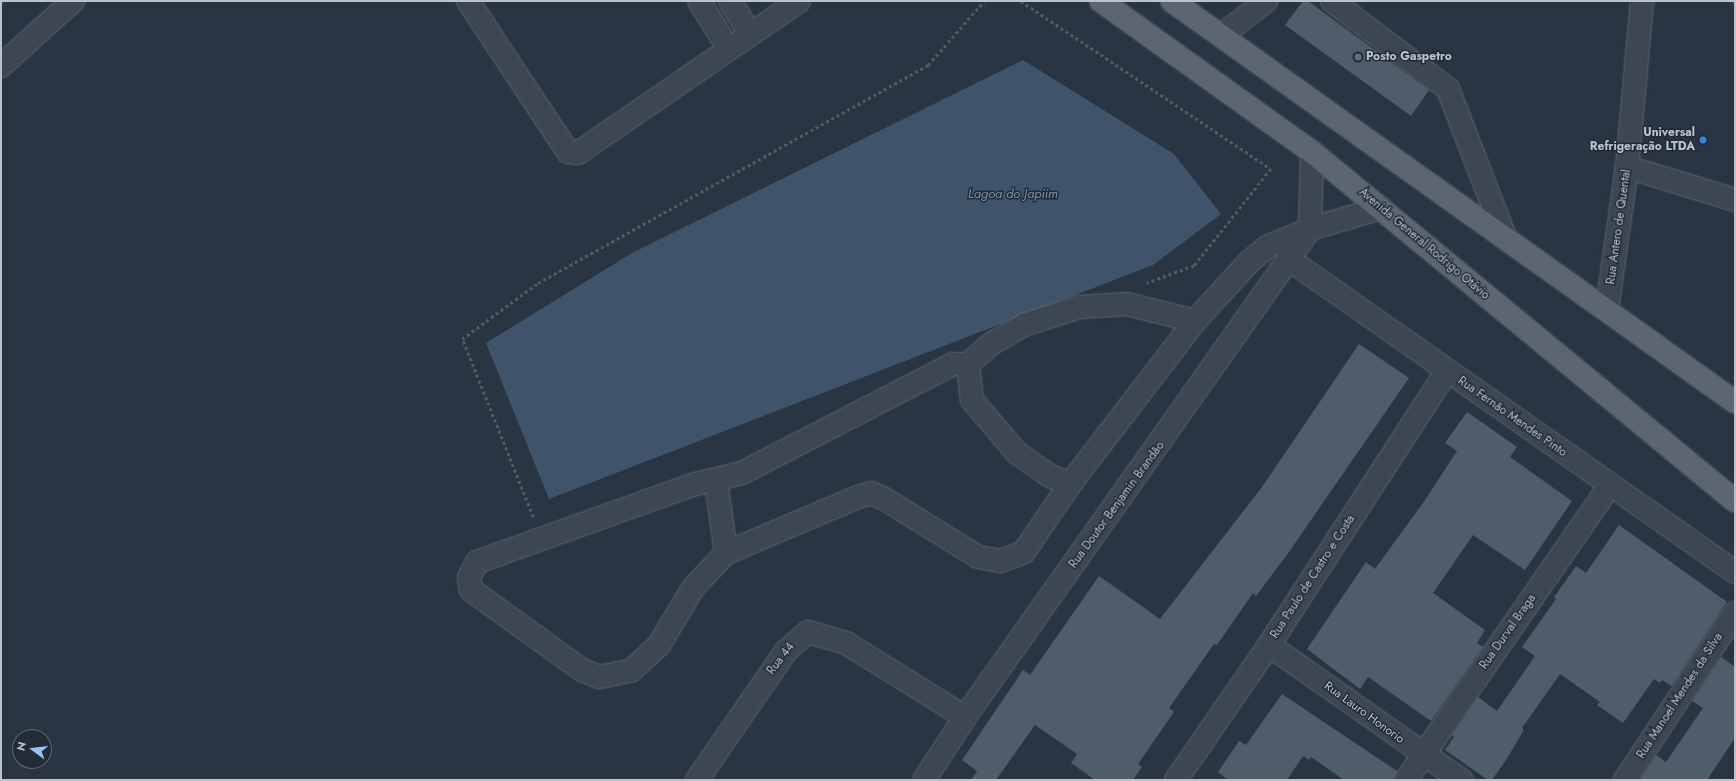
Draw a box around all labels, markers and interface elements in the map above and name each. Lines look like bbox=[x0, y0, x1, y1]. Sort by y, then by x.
place label: Posto Gaspetro bbox=[1366, 50, 1452, 64]
marker: Posto Gaspetro bbox=[1353, 52, 1363, 62]
place label: Universal Refrigeração LTDA bbox=[1590, 126, 1695, 154]
marker: Universal Refrigeração LTDA bbox=[1698, 135, 1708, 145]
street label: Rua Antero de Quental bbox=[1604, 169, 1634, 285]
street label: Avenida General Rodrigo Otávio bbox=[1356, 185, 1492, 303]
water label: Lagoa do Japiim bbox=[968, 186, 1058, 202]
street label: Rua Fernão Mendes Pinto bbox=[1455, 374, 1569, 460]
street label: Rua Doutor Benjamin Brandão bbox=[1066, 439, 1168, 571]
street label: Rua Paulo de Castro e Costa bbox=[1268, 513, 1358, 641]
street label: Rua Durval Braga bbox=[1477, 592, 1539, 672]
street label: Rua Manoel Mendes da Silva bbox=[1634, 631, 1726, 761]
street label: Rua 44 bbox=[764, 640, 798, 678]
street label: Rua Lauro Honorio bbox=[1321, 679, 1407, 747]
north arrow bbox=[12, 729, 52, 769]
text: N bbox=[13, 740, 30, 752]

